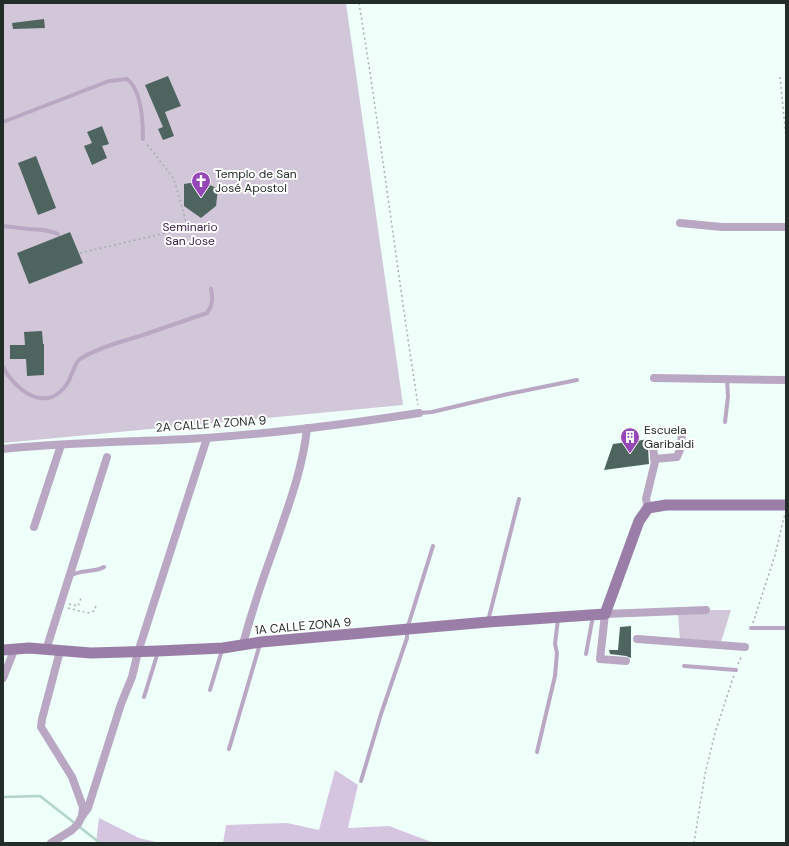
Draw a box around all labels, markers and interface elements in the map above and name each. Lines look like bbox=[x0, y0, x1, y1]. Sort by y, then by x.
place label: Templo de San José Apostol bbox=[215, 166, 297, 196]
church icon: Templo de San José Apostol bbox=[190, 170, 212, 198]
park label: Seminario San Jose bbox=[162, 219, 218, 249]
street label: 2A CALLE A ZONA 9 bbox=[155, 412, 267, 436]
place label: Escuela Garibaldi bbox=[644, 422, 694, 452]
building icon: Escuela Garibaldi bbox=[619, 426, 641, 454]
street label: 1A CALLE ZONA 9 bbox=[254, 614, 352, 638]

